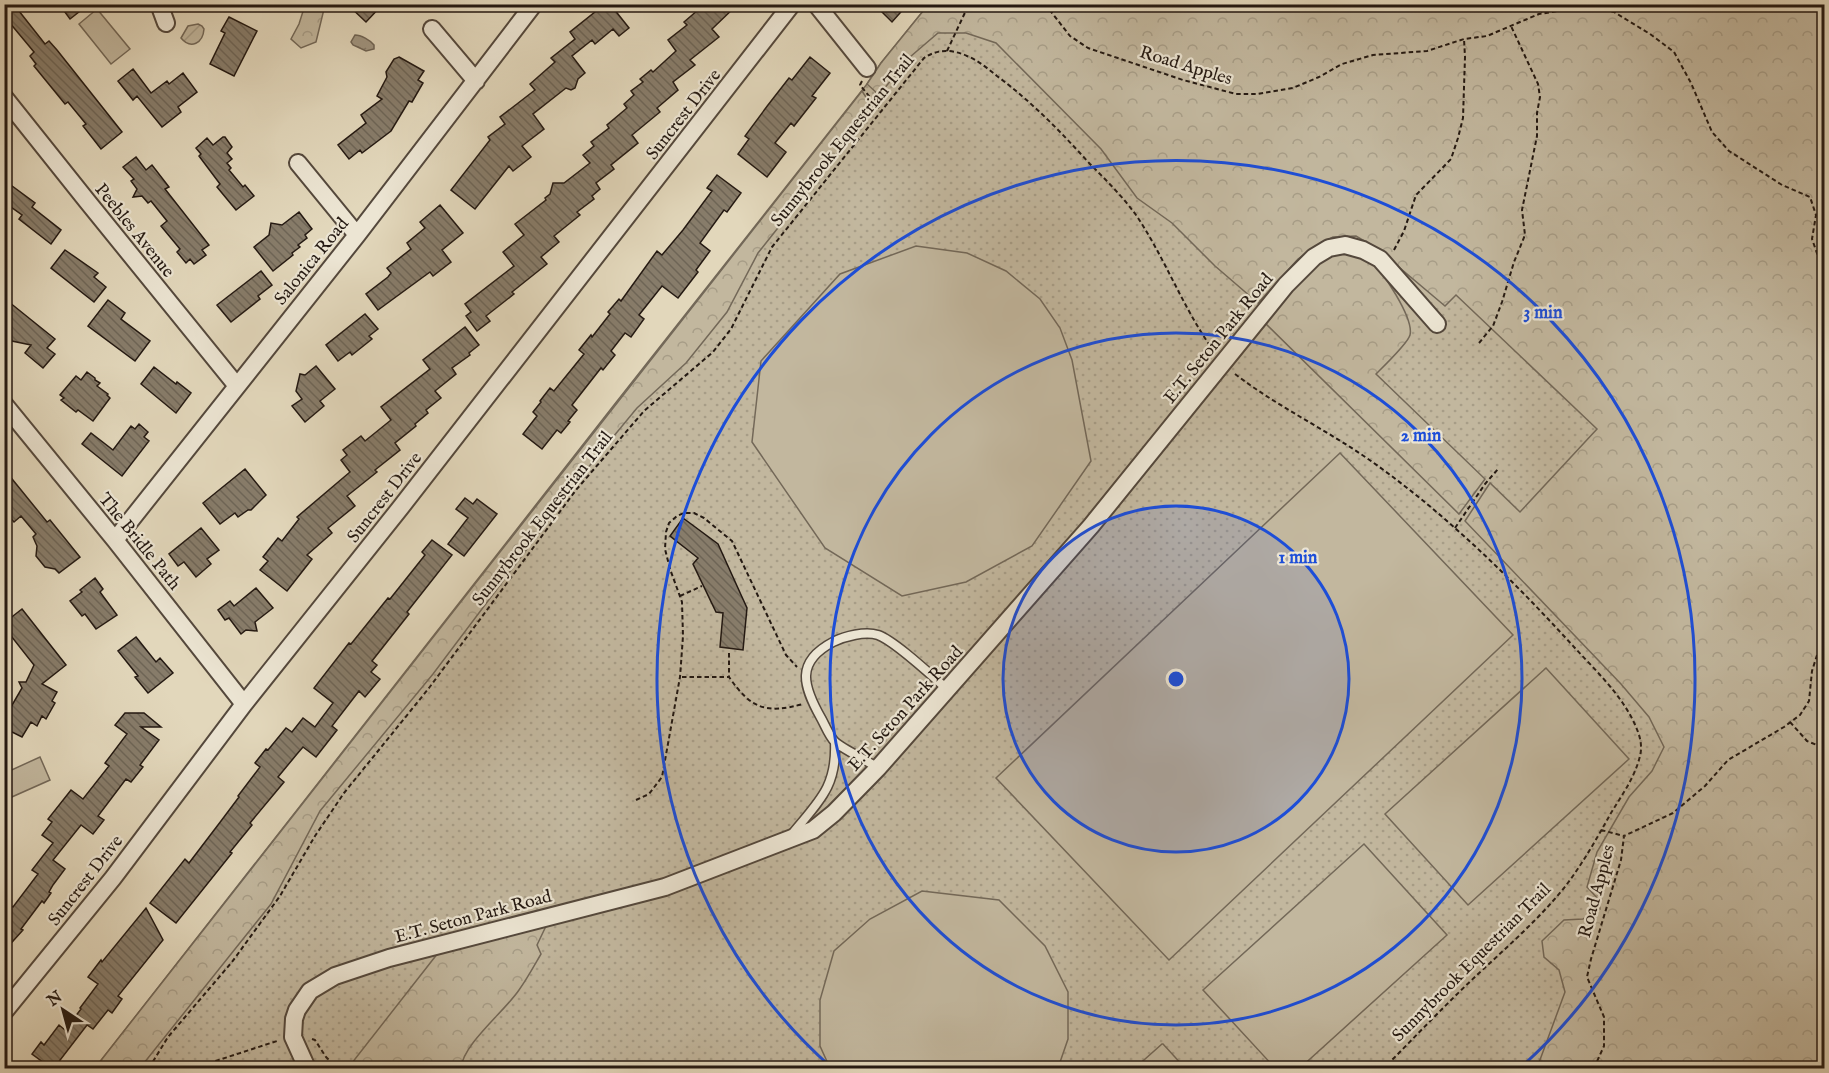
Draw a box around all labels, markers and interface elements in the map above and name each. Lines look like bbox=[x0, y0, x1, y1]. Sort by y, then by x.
street label: Road Apples bbox=[1136, 41, 1235, 91]
street label: Sunnybrook Equestrian Trail bbox=[766, 50, 920, 232]
street label: Suncrest Drive bbox=[642, 65, 727, 165]
street label: Peebles Avenue bbox=[89, 179, 179, 283]
street label: Salonica Road bbox=[270, 213, 355, 310]
street label: E.T. Seton Park Road bbox=[1159, 269, 1279, 409]
text: 3 min bbox=[1524, 302, 1563, 325]
text: 2 min bbox=[1401, 425, 1442, 448]
street label: Sunnybrook Equestrian Trail bbox=[468, 427, 619, 611]
street label: Suncrest Drive bbox=[343, 448, 428, 548]
street label: The Bridle Path bbox=[93, 489, 185, 596]
text: 1 min bbox=[1279, 547, 1318, 570]
street label: E.T. Seton Park Road bbox=[844, 641, 969, 777]
centre of rings bbox=[1166, 669, 1186, 689]
street label: Suncrest Drive bbox=[44, 831, 129, 931]
street label: Road Apples bbox=[1574, 842, 1621, 941]
street label: Sunnybrook Equestrian Trail bbox=[1388, 879, 1556, 1047]
street label: E.T. Seton Park Road bbox=[392, 885, 555, 949]
north arrow bbox=[33, 980, 93, 1040]
text: N bbox=[43, 987, 67, 1012]

